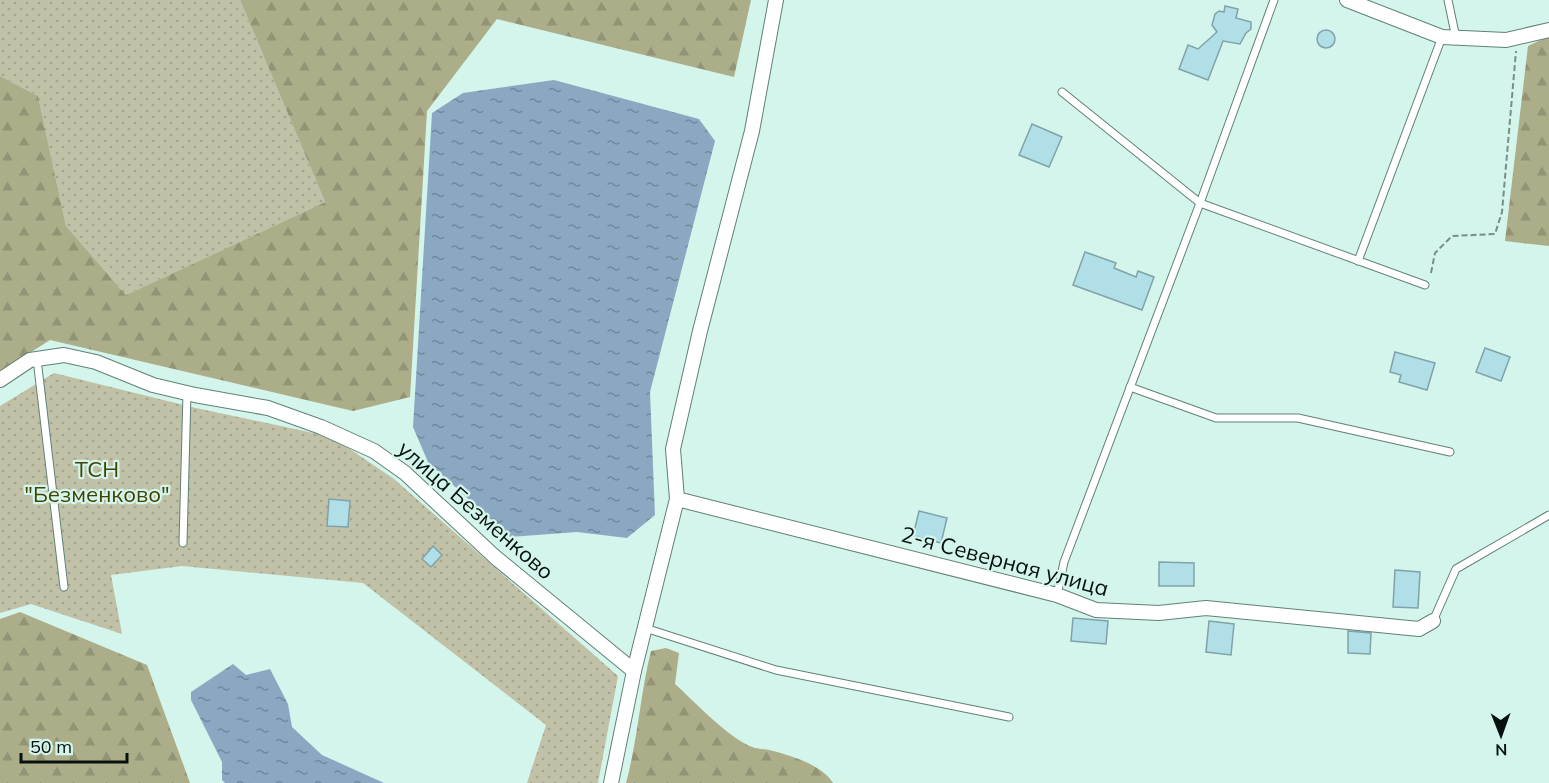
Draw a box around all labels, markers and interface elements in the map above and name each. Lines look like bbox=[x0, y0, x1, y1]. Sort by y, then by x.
street label: улица Безменково bbox=[392, 435, 560, 585]
park label: ТСН "Безменково" bbox=[24, 455, 170, 508]
street label: 2-я Северная улица bbox=[898, 520, 1112, 602]
north arrow bbox=[1471, 705, 1531, 765]
scale bar bbox=[21, 726, 128, 764]
text: 50 m bbox=[30, 735, 72, 758]
text: N bbox=[1495, 740, 1507, 760]

